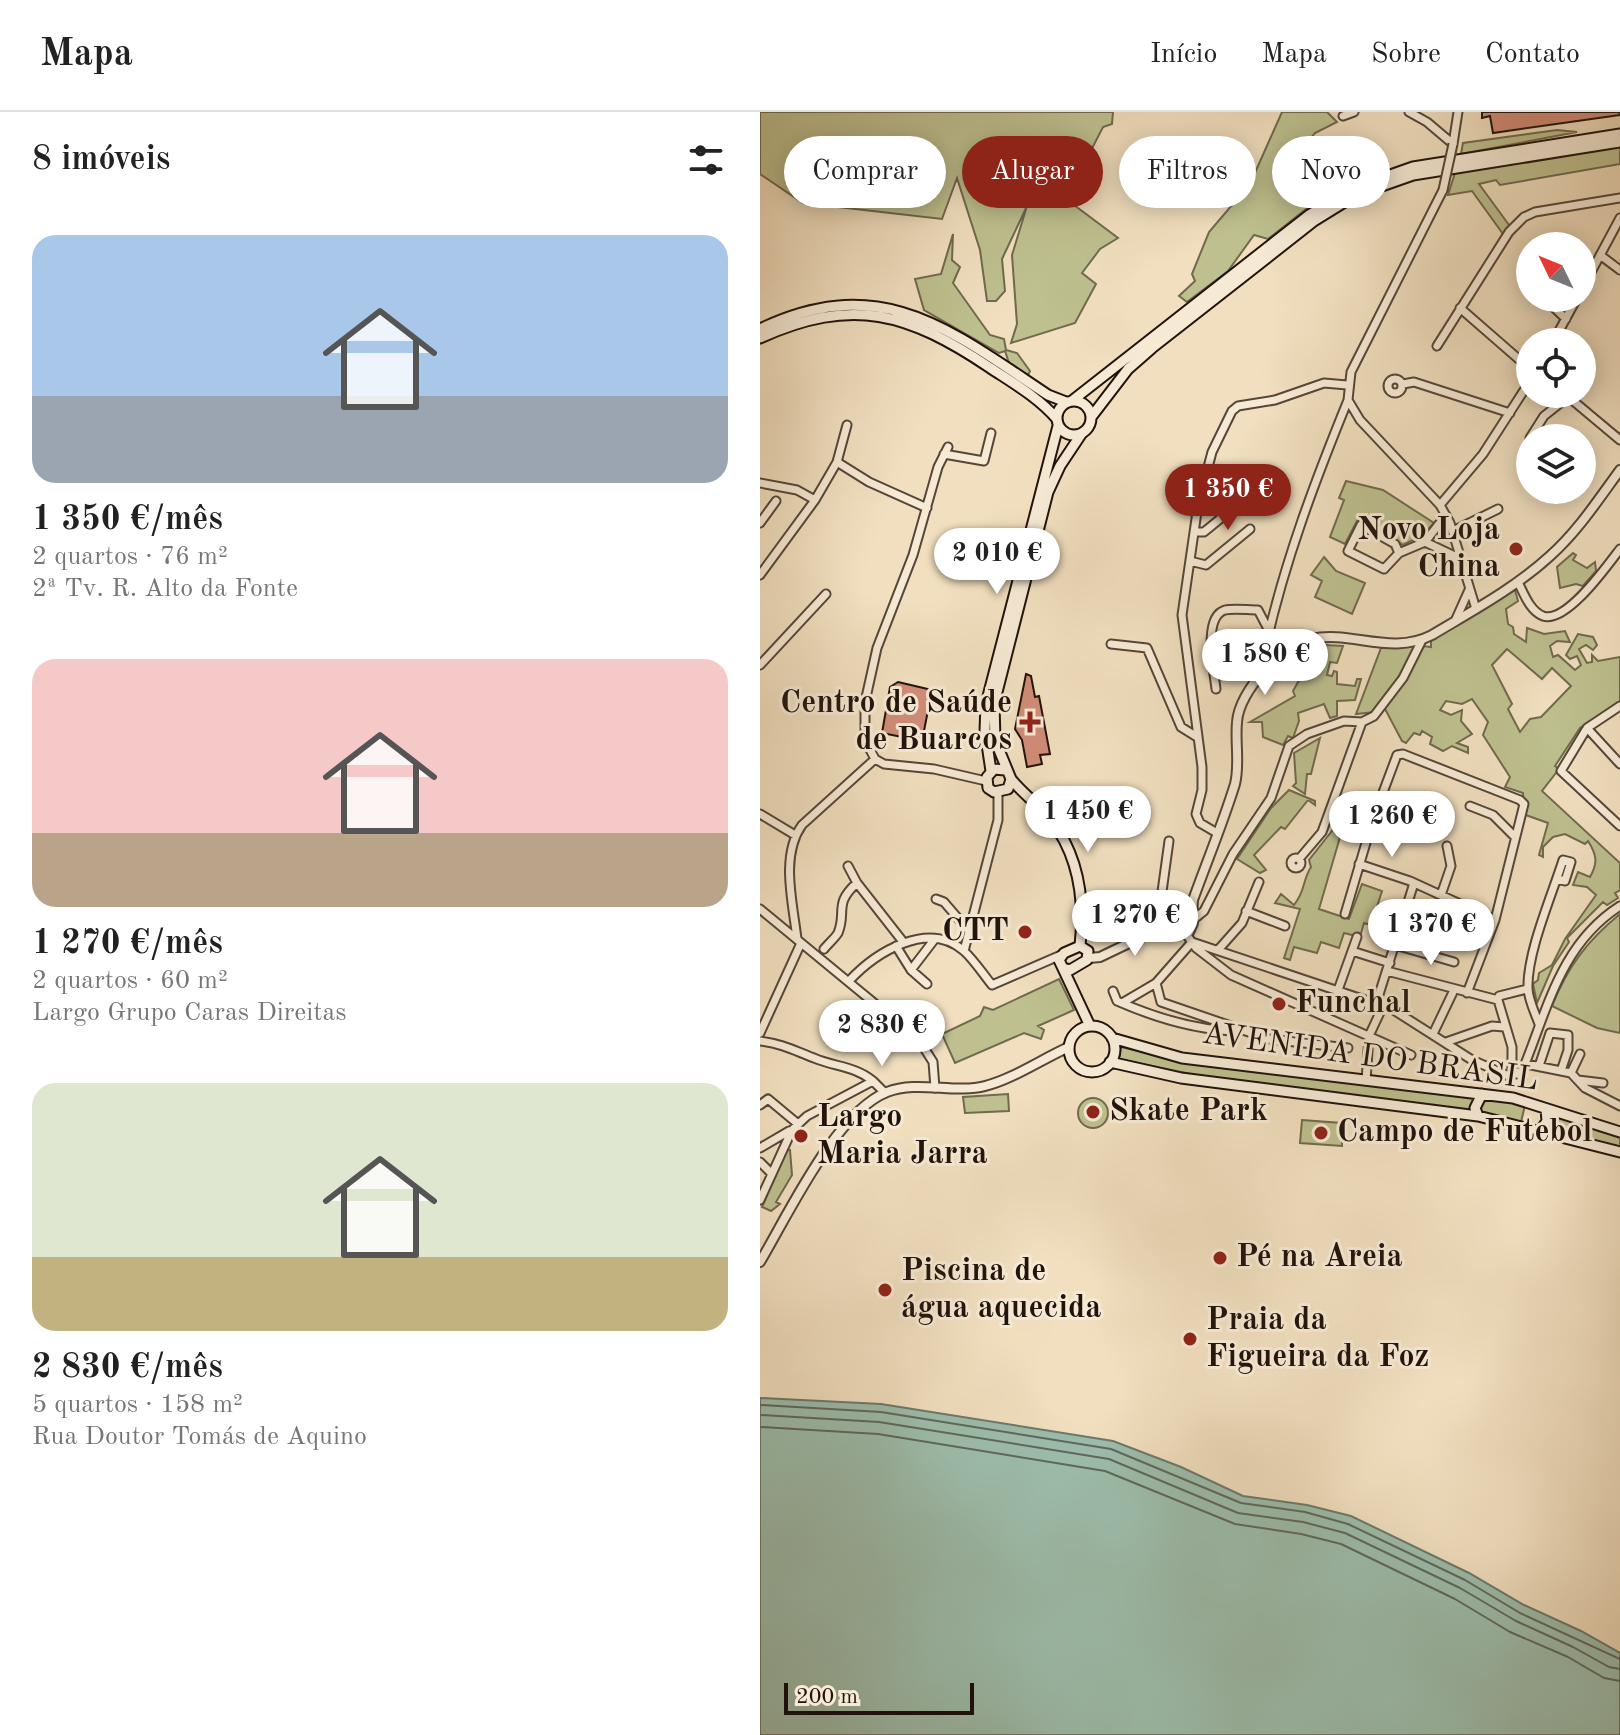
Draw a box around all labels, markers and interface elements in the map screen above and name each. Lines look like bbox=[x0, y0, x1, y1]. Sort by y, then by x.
text: Mapa bbox=[40, 36, 133, 74]
text: Início bbox=[1150, 41, 1217, 69]
text: Mapa bbox=[1261, 41, 1327, 69]
text: Sobre bbox=[1371, 41, 1441, 69]
text: Contato bbox=[1485, 41, 1580, 69]
chip: Comprar bbox=[784, 136, 946, 208]
chip: Alugar bbox=[962, 136, 1103, 208]
chip: Filtros bbox=[1119, 136, 1256, 208]
chip: Novo bbox=[1272, 136, 1390, 208]
icon: filters bbox=[684, 138, 728, 182]
text: 8 imóveis bbox=[32, 143, 170, 177]
north arrow bbox=[1516, 232, 1596, 312]
map controls bbox=[1516, 232, 1596, 504]
icon: home bbox=[308, 287, 452, 431]
button: locate bbox=[1516, 328, 1596, 408]
button: layers bbox=[1516, 424, 1596, 504]
pin: 1 350 € bbox=[1154, 464, 1302, 532]
text: 1 350 € bbox=[1183, 477, 1273, 503]
text: 1 350 €/mês bbox=[32, 503, 223, 537]
place label: Novo Loja China bbox=[1357, 515, 1500, 584]
pin: 2 010 € bbox=[923, 528, 1071, 596]
marker: Novo Loja China bbox=[1507, 540, 1525, 558]
text: 2 010 € bbox=[952, 541, 1042, 567]
text: 2 quartos · 76 m² bbox=[32, 544, 228, 570]
text: 2ª Tv. R. Alto da Fonte bbox=[32, 576, 298, 602]
pin: 1 580 € bbox=[1191, 629, 1339, 697]
text: 1 580 € bbox=[1220, 642, 1310, 668]
place label: Centro de Saúde de Buarcos bbox=[780, 688, 1012, 757]
icon: home bbox=[308, 711, 452, 855]
marker: Centro de Saúde de Buarcos bbox=[1019, 711, 1041, 733]
pin: 1 450 € bbox=[1014, 786, 1162, 854]
pin: 1 260 € bbox=[1318, 791, 1466, 859]
text: 1 450 € bbox=[1043, 799, 1133, 825]
text: 1 260 € bbox=[1347, 804, 1437, 830]
pin: 1 270 € bbox=[1061, 890, 1209, 958]
pin: 1 370 € bbox=[1357, 899, 1505, 967]
text: 1 270 € bbox=[1090, 903, 1180, 929]
text: 1 370 € bbox=[1386, 912, 1476, 938]
place label: CTT bbox=[942, 916, 1009, 948]
marker: CTT bbox=[1016, 923, 1034, 941]
text: 1 270 €/mês bbox=[32, 927, 223, 961]
text: 2 quartos · 60 m² bbox=[32, 968, 228, 994]
place label: Funchal bbox=[1295, 988, 1411, 1020]
marker: Funchal bbox=[1270, 995, 1288, 1013]
text: Largo Grupo Caras Direitas bbox=[32, 1000, 347, 1026]
pin: 2 830 € bbox=[808, 1000, 956, 1068]
text: 2 830 € bbox=[837, 1013, 927, 1039]
street label: AVENIDA DO BRASIL bbox=[1200, 1019, 1540, 1097]
place label: Skate Park bbox=[1109, 1096, 1268, 1128]
place label: Largo Maria Jarra bbox=[817, 1102, 988, 1171]
marker: Skate Park bbox=[1084, 1103, 1102, 1121]
place label: Campo de Futebol bbox=[1337, 1117, 1593, 1149]
marker: Campo de Futebol bbox=[1312, 1124, 1330, 1142]
marker: Largo Maria Jarra bbox=[792, 1127, 810, 1145]
icon: home bbox=[308, 1135, 452, 1279]
place label: Pé na Areia bbox=[1236, 1242, 1403, 1274]
marker: Pé na Areia bbox=[1211, 1249, 1229, 1267]
place label: Piscina de água aquecida bbox=[901, 1256, 1101, 1325]
marker: Piscina de água aquecida bbox=[876, 1281, 894, 1299]
place label: Praia da Figueira da Foz bbox=[1206, 1305, 1429, 1374]
marker: Praia da Figueira da Foz bbox=[1181, 1330, 1199, 1348]
text: 2 830 €/mês bbox=[32, 1351, 223, 1385]
text: 5 quartos · 158 m² bbox=[32, 1392, 243, 1418]
text: Rua Doutor Tomás de Aquino bbox=[32, 1424, 367, 1450]
scale bar bbox=[784, 1679, 974, 1715]
text: 200 m bbox=[796, 1686, 858, 1708]

